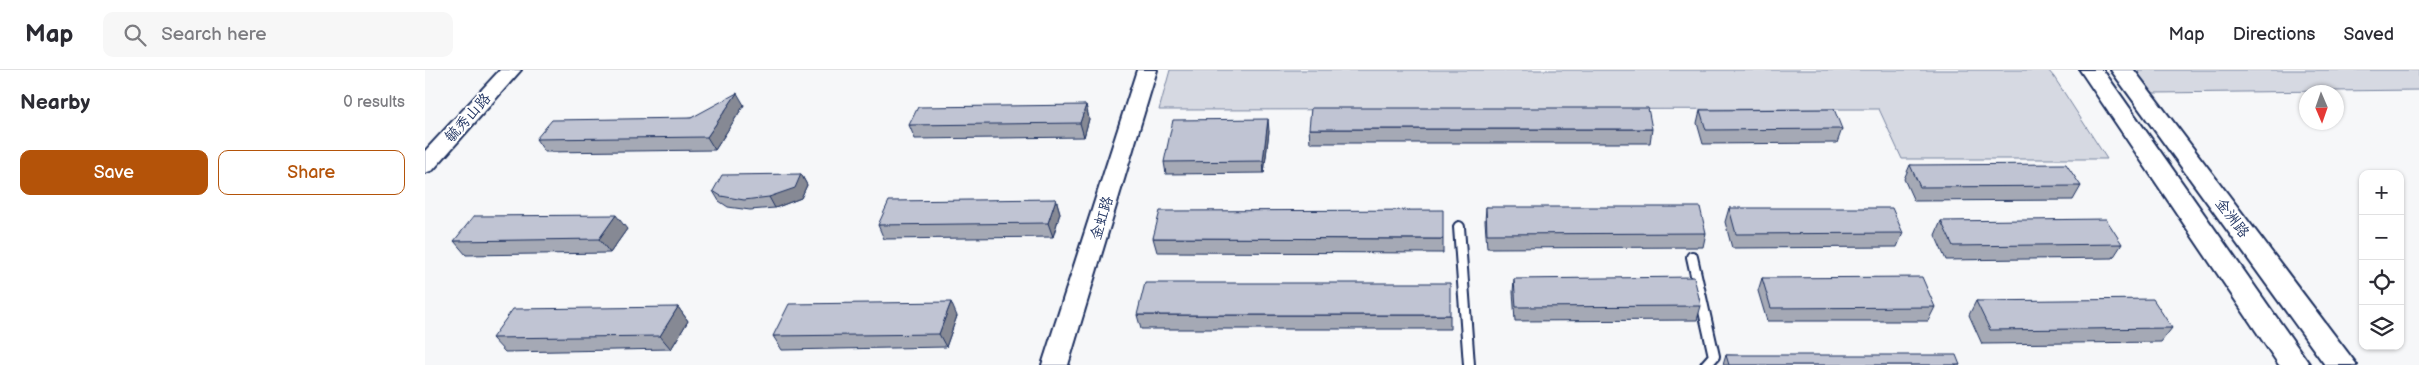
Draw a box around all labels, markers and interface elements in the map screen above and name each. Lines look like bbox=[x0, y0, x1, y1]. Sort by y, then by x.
search box bbox=[103, 12, 453, 57]
text: Map bbox=[25, 20, 73, 49]
icon: search bbox=[121, 21, 149, 49]
text: Search here bbox=[161, 23, 267, 46]
text: Map bbox=[2169, 24, 2205, 45]
text: Directions bbox=[2233, 24, 2315, 45]
text: Saved bbox=[2343, 24, 2394, 45]
north arrow bbox=[2299, 85, 2344, 130]
street label: 毓秀山路 bbox=[441, 89, 495, 147]
text: Nearby bbox=[20, 90, 90, 115]
text: 0 results bbox=[343, 93, 405, 112]
button: Save bbox=[20, 150, 208, 195]
button: Share bbox=[218, 150, 405, 195]
map controls bbox=[2359, 170, 2404, 350]
button: + bbox=[2359, 170, 2404, 215]
street label: 金虹路 bbox=[1086, 194, 1118, 242]
street label: 金洲路 bbox=[2211, 194, 2253, 242]
button: − bbox=[2359, 215, 2404, 260]
button: locate bbox=[2359, 260, 2404, 305]
button: layers bbox=[2359, 305, 2404, 350]

